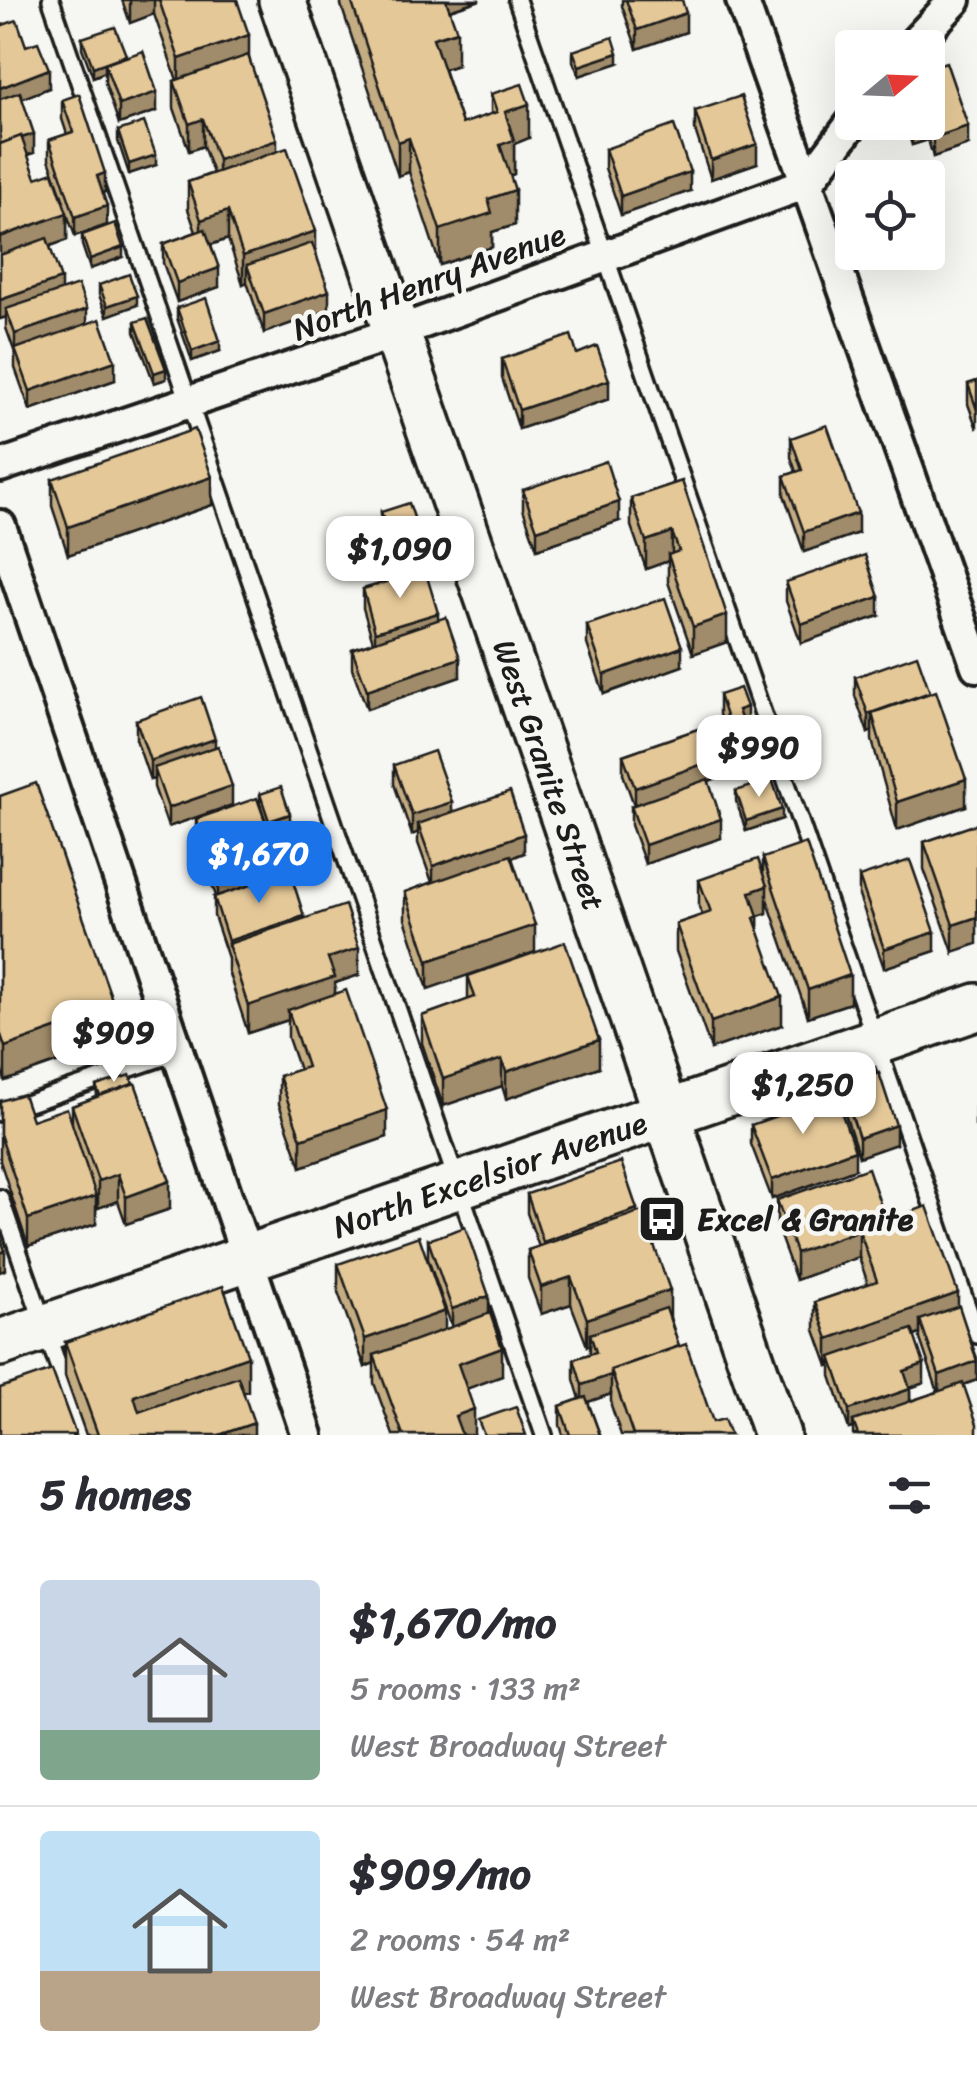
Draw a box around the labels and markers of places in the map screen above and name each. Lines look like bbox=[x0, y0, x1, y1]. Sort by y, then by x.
pin: $1,090 bbox=[319, 516, 481, 601]
pin: $990 bbox=[700, 715, 818, 800]
pin: $1,670 bbox=[178, 821, 340, 906]
pin: $909 bbox=[55, 1000, 173, 1085]
pin: $1,250 bbox=[722, 1052, 884, 1137]
place label: Excel & Granite bbox=[697, 1191, 914, 1248]
bus stop icon: Excel & Granite bbox=[636, 1193, 688, 1245]

